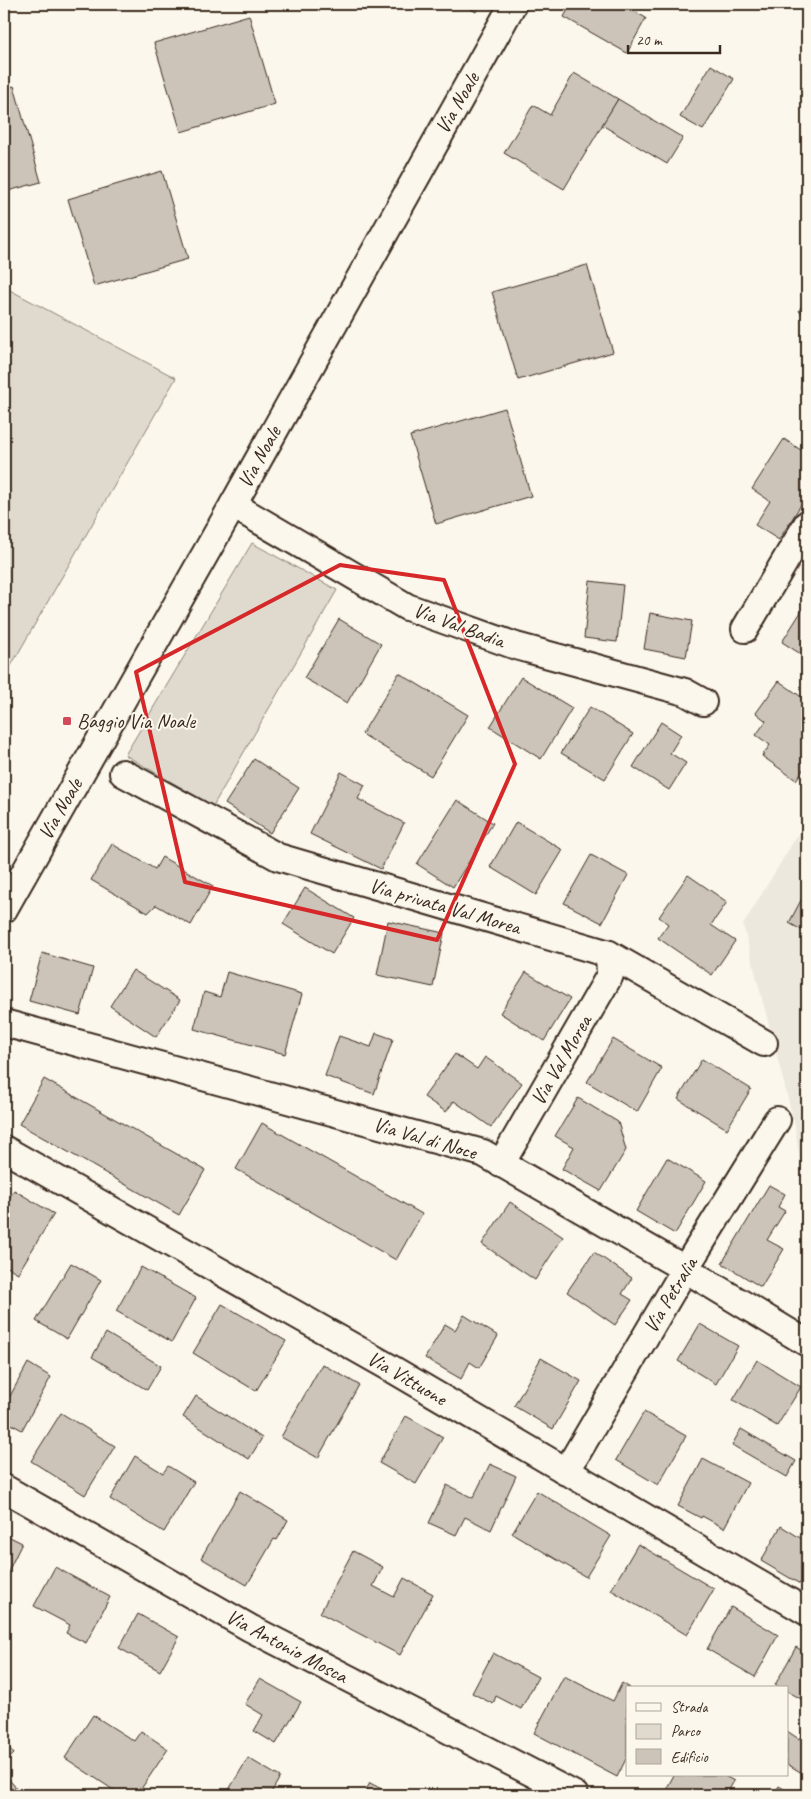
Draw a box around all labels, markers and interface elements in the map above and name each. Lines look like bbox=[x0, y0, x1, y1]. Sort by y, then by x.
scale bar bbox=[628, 22, 721, 54]
text: 20 m bbox=[636, 31, 663, 50]
street label: Via Noale bbox=[429, 67, 485, 138]
street label: Via Noale bbox=[231, 421, 287, 492]
street label: Via Val Badia bbox=[410, 597, 510, 654]
place label: Baggio Via Noale bbox=[77, 708, 196, 734]
marker: Baggio Via Noale bbox=[61, 715, 73, 727]
street label: Via Noale bbox=[32, 773, 88, 844]
street label: Via privata Val Morea bbox=[366, 872, 526, 941]
street label: Via Val Morea bbox=[525, 1008, 598, 1110]
street label: Via Val di Noce bbox=[370, 1111, 481, 1165]
street label: Via Petralia bbox=[637, 1250, 704, 1338]
street label: Via Vittuone bbox=[363, 1345, 452, 1412]
street label: Via Antonio Mosca bbox=[222, 1603, 354, 1690]
legend bbox=[626, 1686, 788, 1776]
text: Strada bbox=[671, 1698, 708, 1717]
text: Parco bbox=[671, 1722, 702, 1741]
text: Edificio bbox=[671, 1748, 709, 1767]

